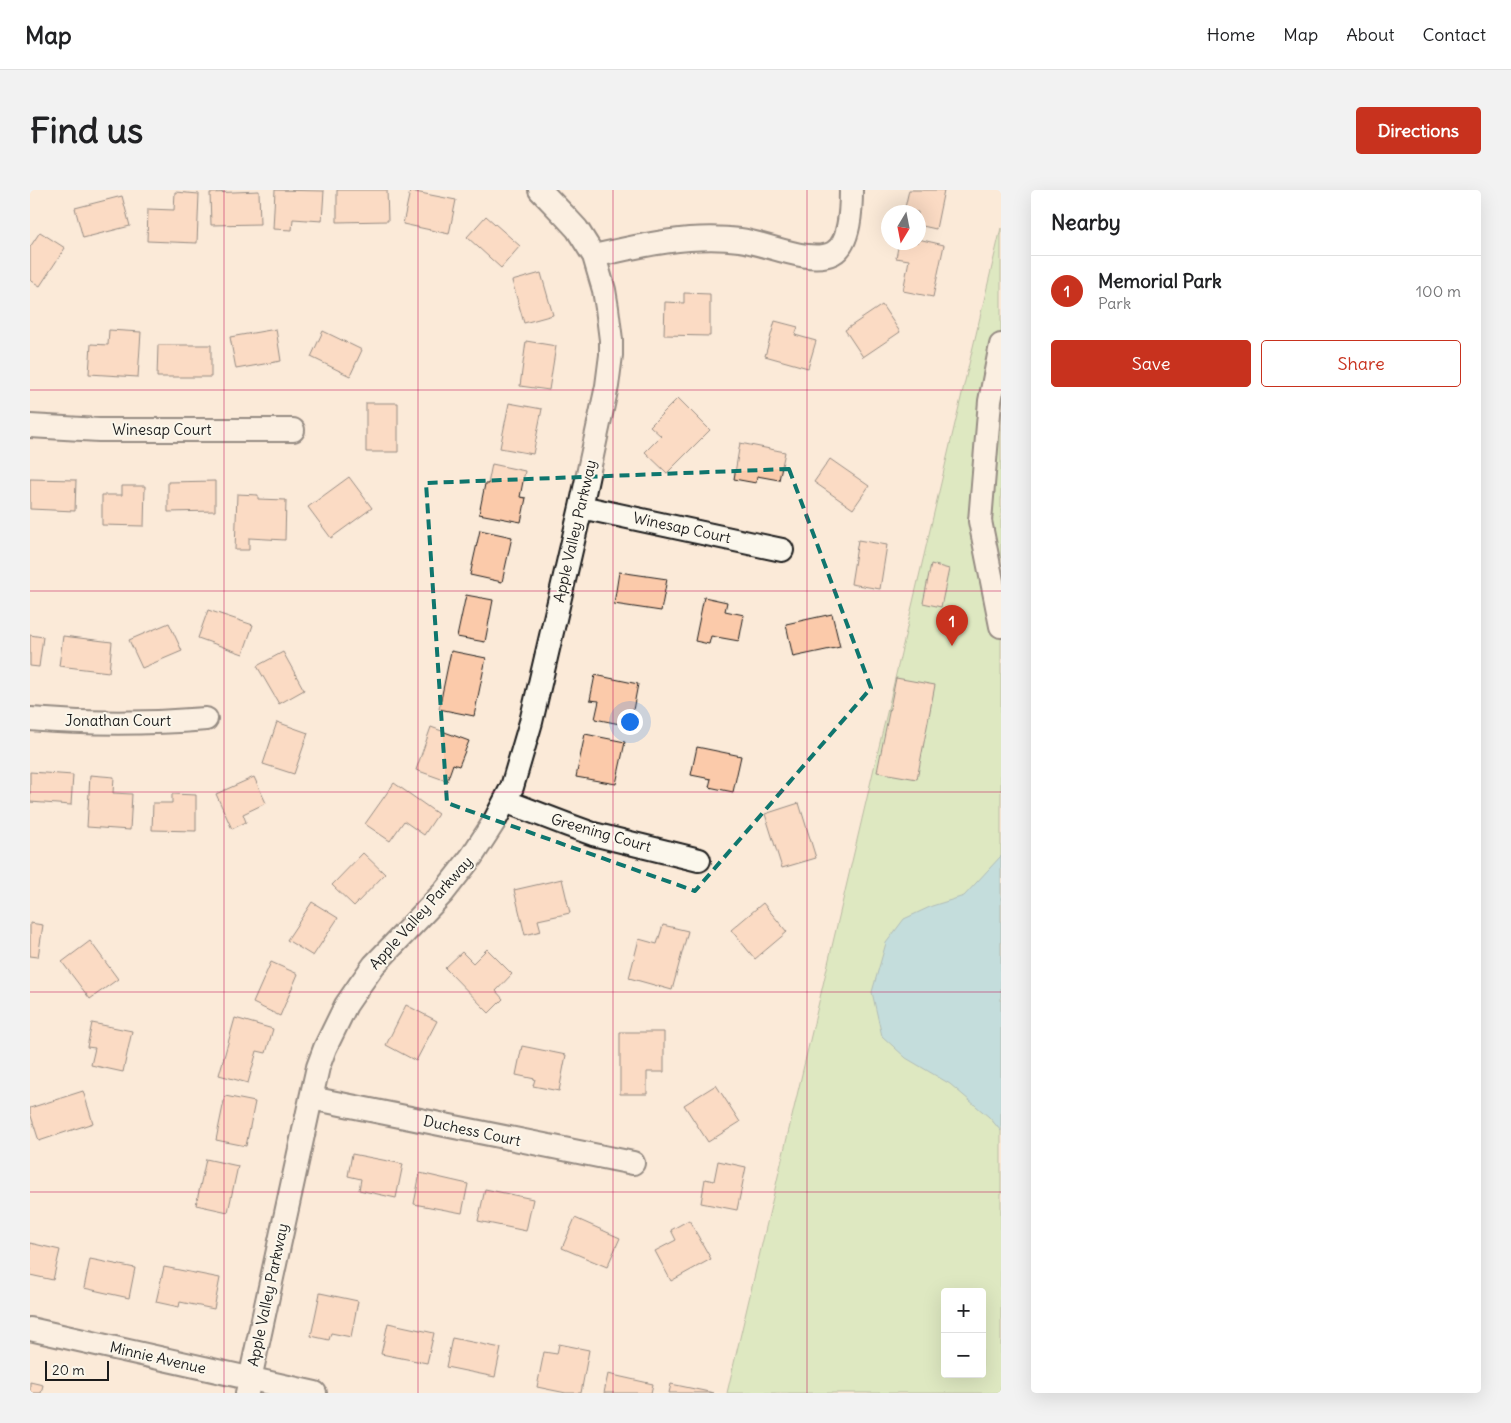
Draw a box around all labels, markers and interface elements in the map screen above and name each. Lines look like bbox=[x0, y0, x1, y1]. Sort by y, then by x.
text: Map bbox=[25, 20, 72, 50]
text: Home bbox=[1207, 23, 1255, 46]
text: Map bbox=[1283, 23, 1318, 46]
text: About bbox=[1346, 23, 1394, 46]
text: Contact bbox=[1422, 23, 1486, 46]
button: Directions bbox=[1356, 107, 1481, 154]
text: Find us bbox=[30, 108, 143, 152]
north arrow bbox=[881, 205, 926, 250]
text: Nearby bbox=[1051, 209, 1121, 236]
text: Memorial Park bbox=[1098, 269, 1222, 293]
text: 1 bbox=[1064, 281, 1070, 301]
text: 100 m bbox=[1416, 281, 1461, 301]
text: Park bbox=[1098, 293, 1131, 313]
button: Save bbox=[1051, 340, 1251, 387]
button: Share bbox=[1261, 340, 1461, 387]
street label: Winesap Court bbox=[112, 420, 212, 439]
street label: Apple Valley Parkway bbox=[549, 458, 600, 604]
street label: Winesap Court bbox=[632, 508, 733, 547]
pin: 1 bbox=[936, 605, 968, 646]
your location bbox=[617, 709, 643, 735]
street label: Jonathan Court bbox=[65, 711, 171, 730]
street label: Greening Court bbox=[549, 809, 653, 856]
street label: Apple Valley Parkway bbox=[365, 852, 476, 973]
street label: Duchess Court bbox=[422, 1111, 523, 1150]
street label: Apple Valley Parkway bbox=[243, 1222, 292, 1368]
map controls bbox=[941, 1288, 986, 1378]
button: + bbox=[941, 1288, 986, 1333]
button: − bbox=[941, 1333, 986, 1378]
street label: Minnie Avenue bbox=[108, 1337, 208, 1378]
scale bar bbox=[45, 1358, 109, 1381]
text: 20 m bbox=[52, 1361, 85, 1379]

